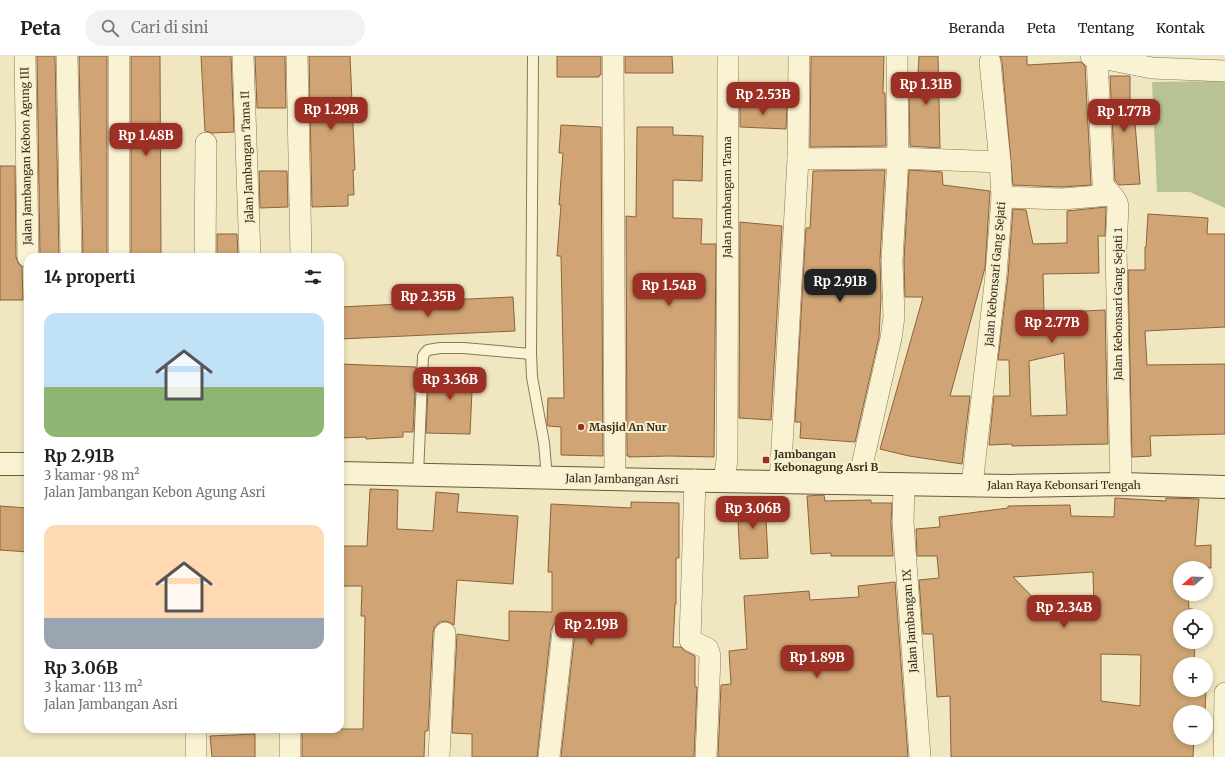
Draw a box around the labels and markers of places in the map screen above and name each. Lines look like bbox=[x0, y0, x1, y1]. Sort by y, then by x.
pin: Rp 1.31B bbox=[885, 72, 967, 106]
pin: Rp 2.53B bbox=[722, 82, 804, 116]
pin: Rp 1.29B bbox=[290, 97, 372, 131]
pin: Rp 1.77B bbox=[1083, 99, 1165, 133]
pin: Rp 1.48B bbox=[105, 123, 187, 157]
pin: Rp 2.91B bbox=[799, 269, 881, 303]
pin: Rp 1.54B bbox=[628, 273, 710, 307]
pin: Rp 2.35B bbox=[387, 284, 469, 318]
pin: Rp 2.77B bbox=[1011, 310, 1093, 344]
pin: Rp 3.36B bbox=[409, 367, 491, 401]
place label: Masjid An Nur bbox=[589, 420, 667, 434]
marker: Masjid An Nur bbox=[576, 422, 586, 432]
place label: Jambangan Kebonagung Asri B bbox=[773, 447, 879, 474]
marker: Jambangan Kebonagung Asri B bbox=[761, 455, 771, 465]
pin: Rp 3.06B bbox=[712, 496, 794, 530]
pin: Rp 2.34B bbox=[1023, 595, 1105, 629]
pin: Rp 2.19B bbox=[550, 612, 632, 646]
pin: Rp 1.89B bbox=[776, 645, 858, 679]

